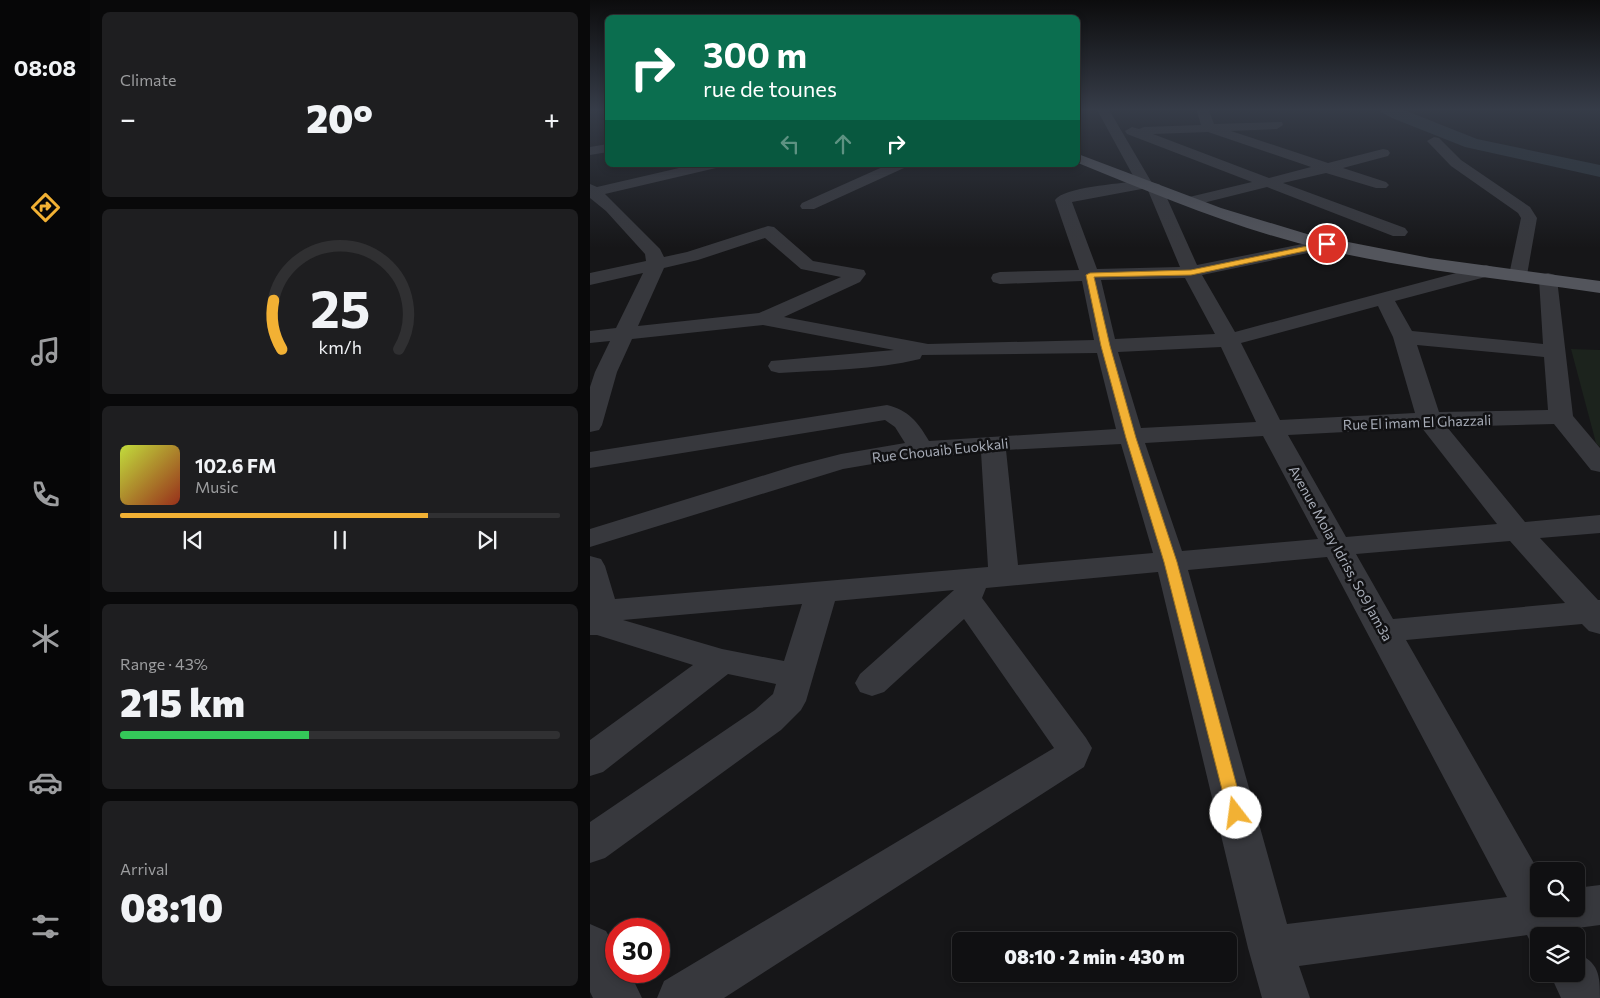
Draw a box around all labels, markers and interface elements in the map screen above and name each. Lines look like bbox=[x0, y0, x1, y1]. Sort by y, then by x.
text: 300 m bbox=[703, 32, 807, 75]
icon: right bbox=[620, 35, 685, 100]
text: 08:08 bbox=[14, 54, 76, 81]
text: Climate bbox=[120, 70, 176, 89]
text: rue de tounes bbox=[703, 75, 837, 102]
text: 20° bbox=[306, 94, 373, 141]
text: − bbox=[120, 101, 136, 135]
text: + bbox=[544, 101, 560, 135]
icon: left bbox=[776, 130, 804, 158]
icon: ahead bbox=[829, 130, 857, 158]
icon: right bbox=[882, 130, 910, 158]
icon: directions bbox=[28, 190, 63, 225]
pin bbox=[1306, 223, 1348, 265]
icon: arrive bbox=[1313, 230, 1341, 258]
text: 25 bbox=[310, 275, 370, 339]
icon: music bbox=[28, 334, 63, 369]
text: km/h bbox=[318, 336, 362, 358]
street label: Rue El imam El Ghazzali bbox=[1343, 411, 1491, 433]
street label: Rue Chouaib Euokkali bbox=[871, 434, 1009, 466]
text: 102.6 FM bbox=[195, 454, 276, 477]
street label: Avenue Molay Idriss, So9 Jam3a bbox=[1286, 462, 1396, 644]
icon: phone bbox=[28, 477, 63, 512]
text: Music bbox=[195, 477, 239, 496]
icon: previous bbox=[179, 526, 207, 554]
icon: pause bbox=[326, 526, 354, 554]
icon: next bbox=[473, 526, 501, 554]
icon: climate bbox=[28, 621, 63, 656]
text: Range · 43% bbox=[120, 654, 208, 673]
text: 215 km bbox=[120, 678, 245, 725]
icon: car bbox=[28, 765, 63, 800]
position arrow bbox=[1209, 786, 1261, 838]
text: Arrival bbox=[120, 859, 168, 878]
map controls bbox=[1530, 862, 1585, 982]
button: search bbox=[1530, 862, 1585, 917]
text: 08:10 bbox=[120, 883, 223, 930]
icon: filters bbox=[28, 909, 63, 944]
speed limit sign: 30 bbox=[605, 918, 670, 983]
button: layers bbox=[1530, 927, 1585, 982]
text: 08:10 · 2 min · 430 m bbox=[1004, 945, 1185, 968]

